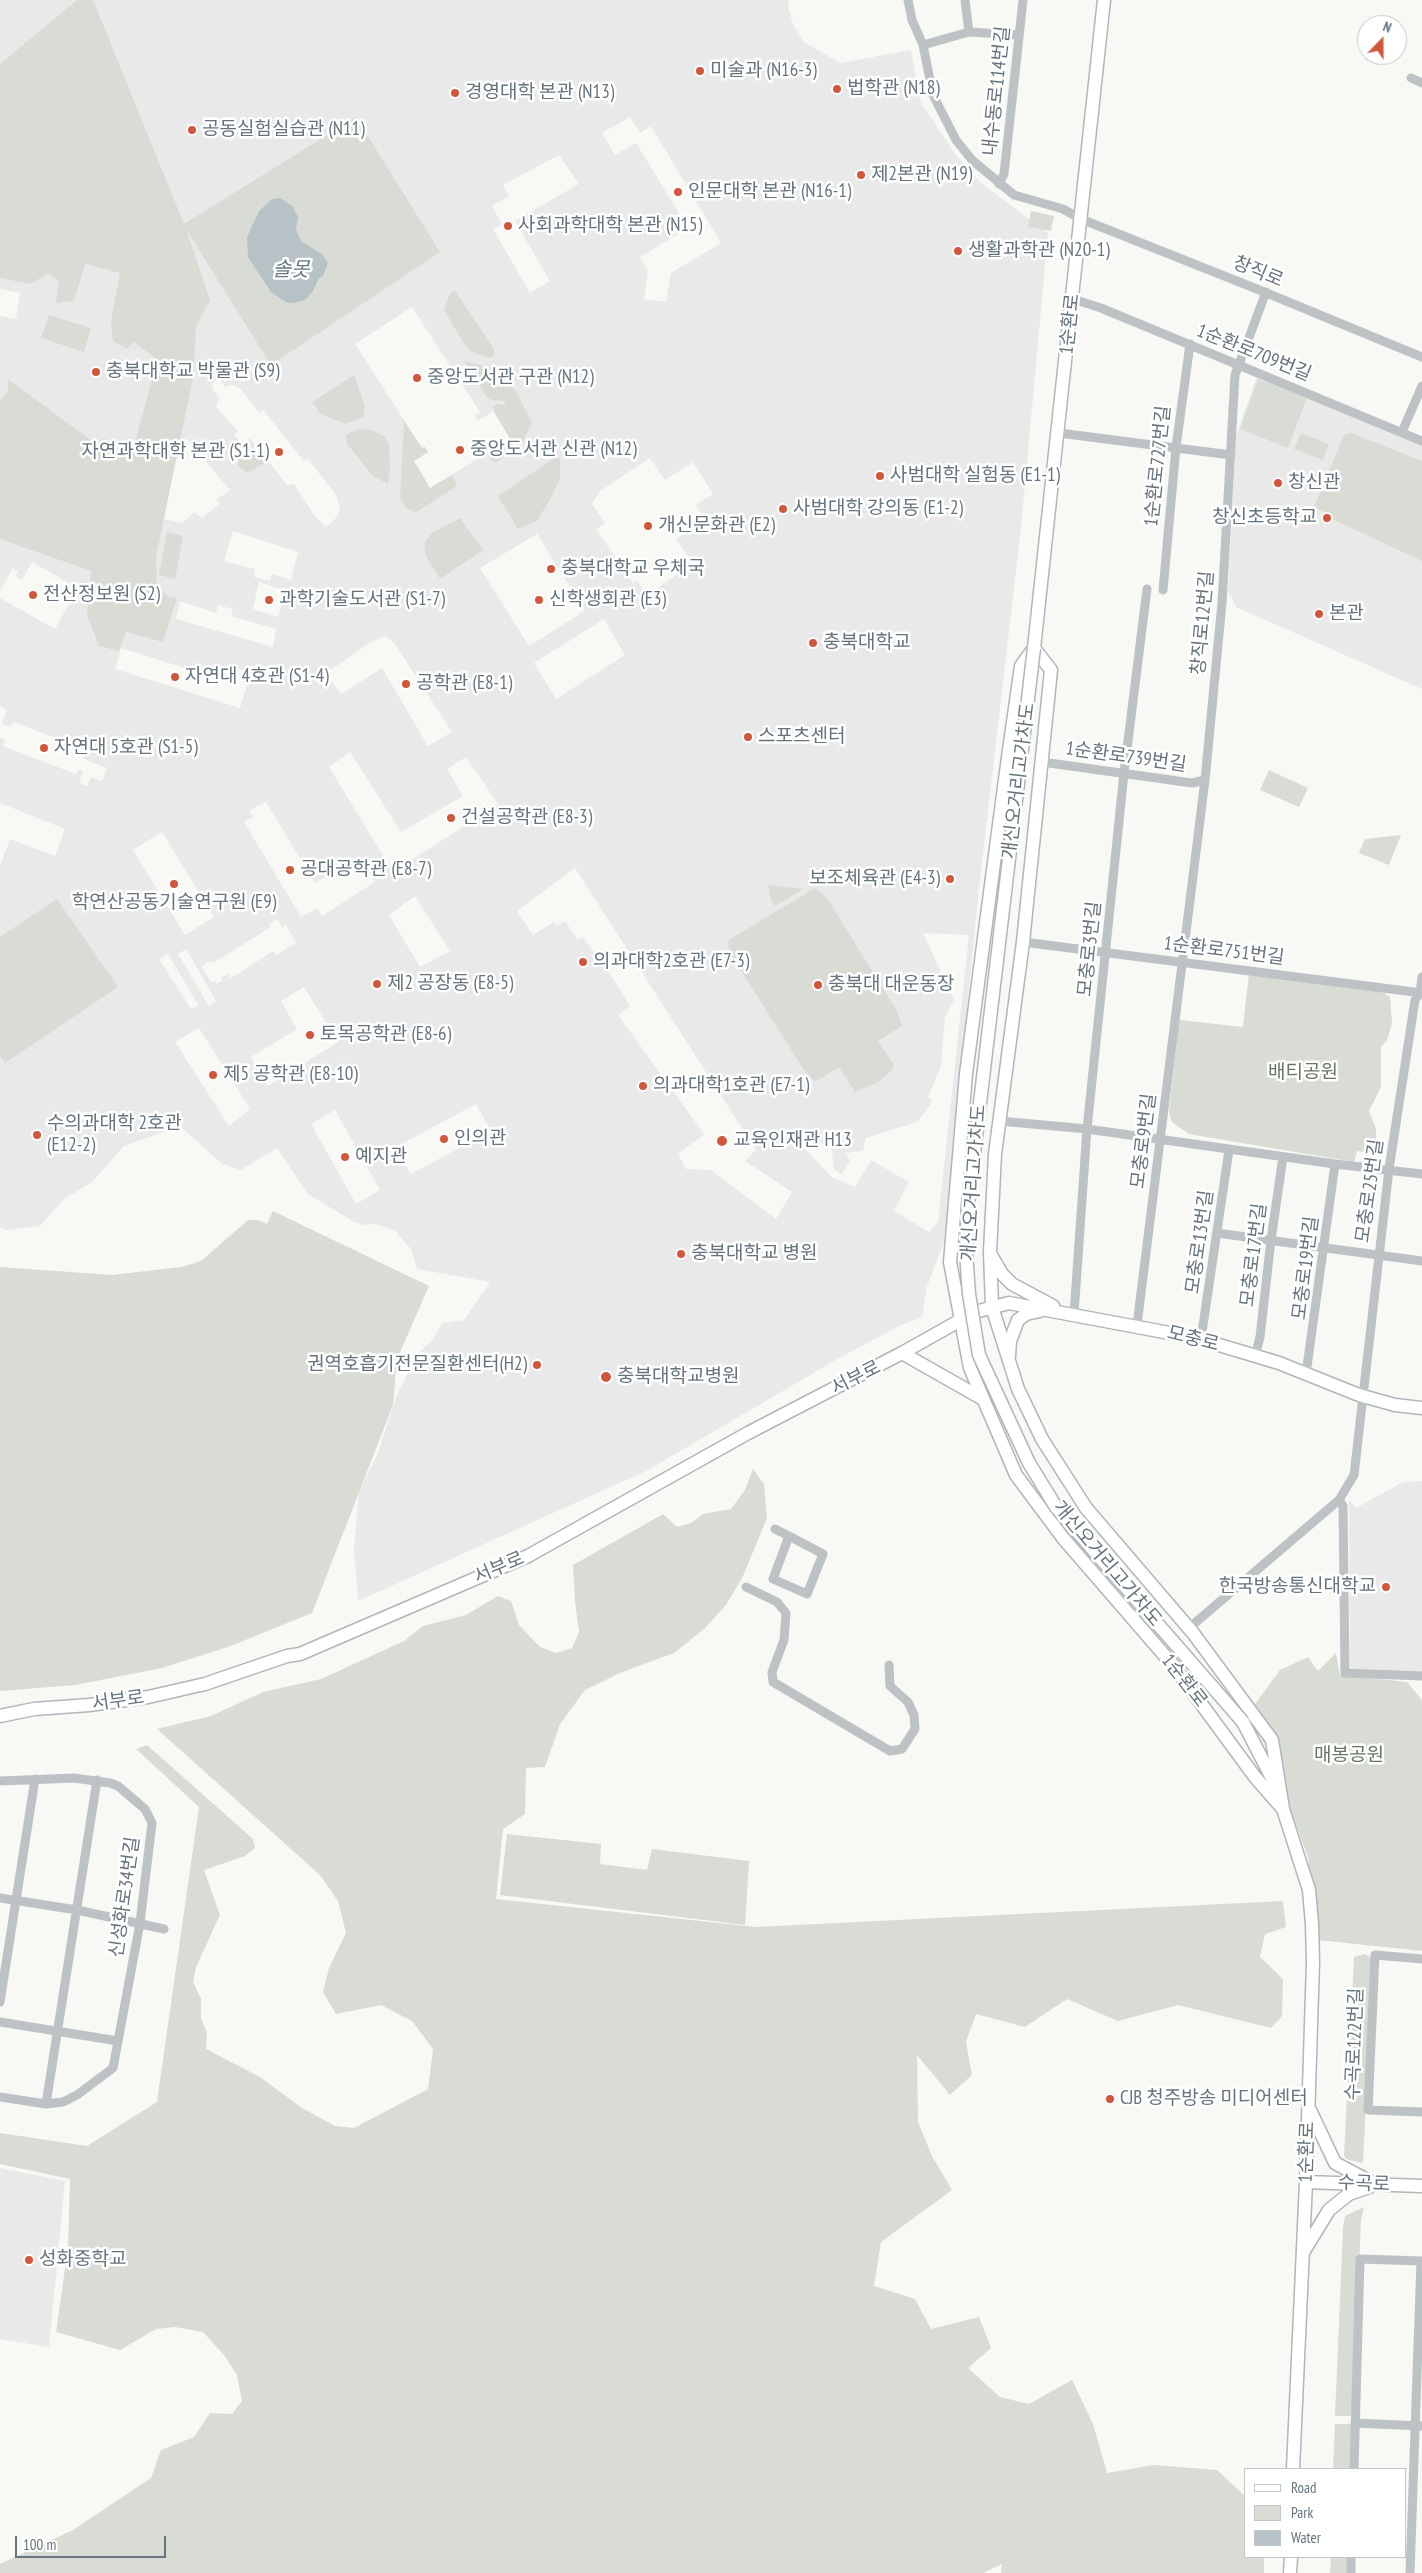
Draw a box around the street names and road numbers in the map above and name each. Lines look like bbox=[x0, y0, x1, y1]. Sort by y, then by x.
street label: 내수동로114번길 bbox=[979, 25, 1015, 157]
street label: 창직로 bbox=[1229, 252, 1287, 292]
street label: 1순환로 bbox=[1055, 292, 1085, 356]
street label: 1순환로709번길 bbox=[1193, 320, 1315, 386]
street label: 1순환로727번길 bbox=[1140, 404, 1176, 528]
street label: 창직로12번길 bbox=[1187, 570, 1219, 676]
street label: 개신오거리고가차도 bbox=[998, 702, 1040, 860]
street label: 1순환로739번길 bbox=[1064, 737, 1188, 777]
street label: 모충로3번길 bbox=[1074, 900, 1106, 998]
street label: 1순환로751번길 bbox=[1162, 932, 1286, 970]
street label: 모충로9번길 bbox=[1127, 1092, 1161, 1190]
street label: 개신오거리고가차도 bbox=[957, 1104, 991, 1262]
street label: 모충로25번길 bbox=[1351, 1138, 1389, 1244]
street label: 모충로13번길 bbox=[1181, 1189, 1219, 1295]
street label: 모충로17번길 bbox=[1236, 1202, 1272, 1308]
street label: 모충로19번길 bbox=[1288, 1215, 1324, 1321]
street label: 모충로 bbox=[1165, 1322, 1221, 1356]
street label: 서부로 bbox=[827, 1356, 885, 1400]
street label: 개신오거리고가차도 bbox=[1048, 1496, 1166, 1632]
street label: 서부로 bbox=[470, 1547, 528, 1589]
street label: 1순환로 bbox=[1156, 1650, 1212, 1712]
street label: 서부로 bbox=[90, 1686, 146, 1716]
street label: 신성화로34번길 bbox=[105, 1835, 145, 1959]
street label: 수곡로122번길 bbox=[1342, 1987, 1368, 2101]
street label: 1순환로 bbox=[1295, 2121, 1319, 2183]
street label: 수곡로 bbox=[1337, 2172, 1391, 2196]

